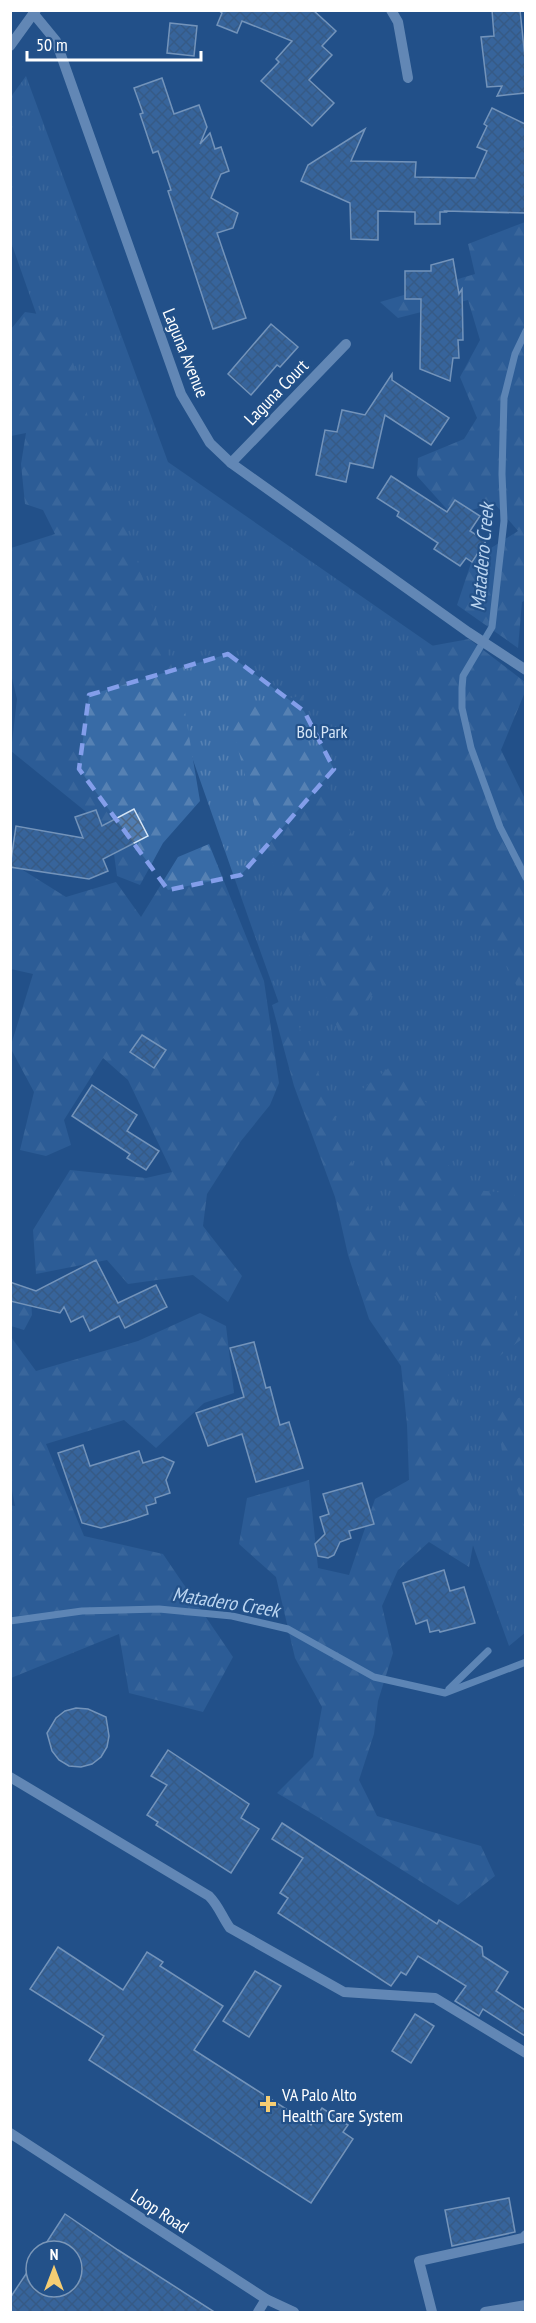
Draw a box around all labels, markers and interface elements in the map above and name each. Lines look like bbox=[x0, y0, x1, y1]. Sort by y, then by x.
scale bar bbox=[27, 24, 201, 62]
text: 50 m bbox=[36, 33, 68, 56]
street label: Laguna Avenue bbox=[158, 305, 214, 401]
street label: Laguna Court bbox=[239, 354, 313, 430]
water label: Matadero Creek bbox=[464, 500, 500, 612]
park label: Bol Park bbox=[296, 720, 348, 743]
water label: Matadero Creek bbox=[171, 1581, 284, 1624]
place label: VA Palo Alto Health Care System bbox=[281, 2083, 403, 2127]
marker: VA Palo Alto Health Care System bbox=[259, 2095, 277, 2113]
street label: Loop Road bbox=[127, 2184, 193, 2238]
north arrow bbox=[24, 2239, 84, 2299]
text: N bbox=[50, 2244, 58, 2264]

